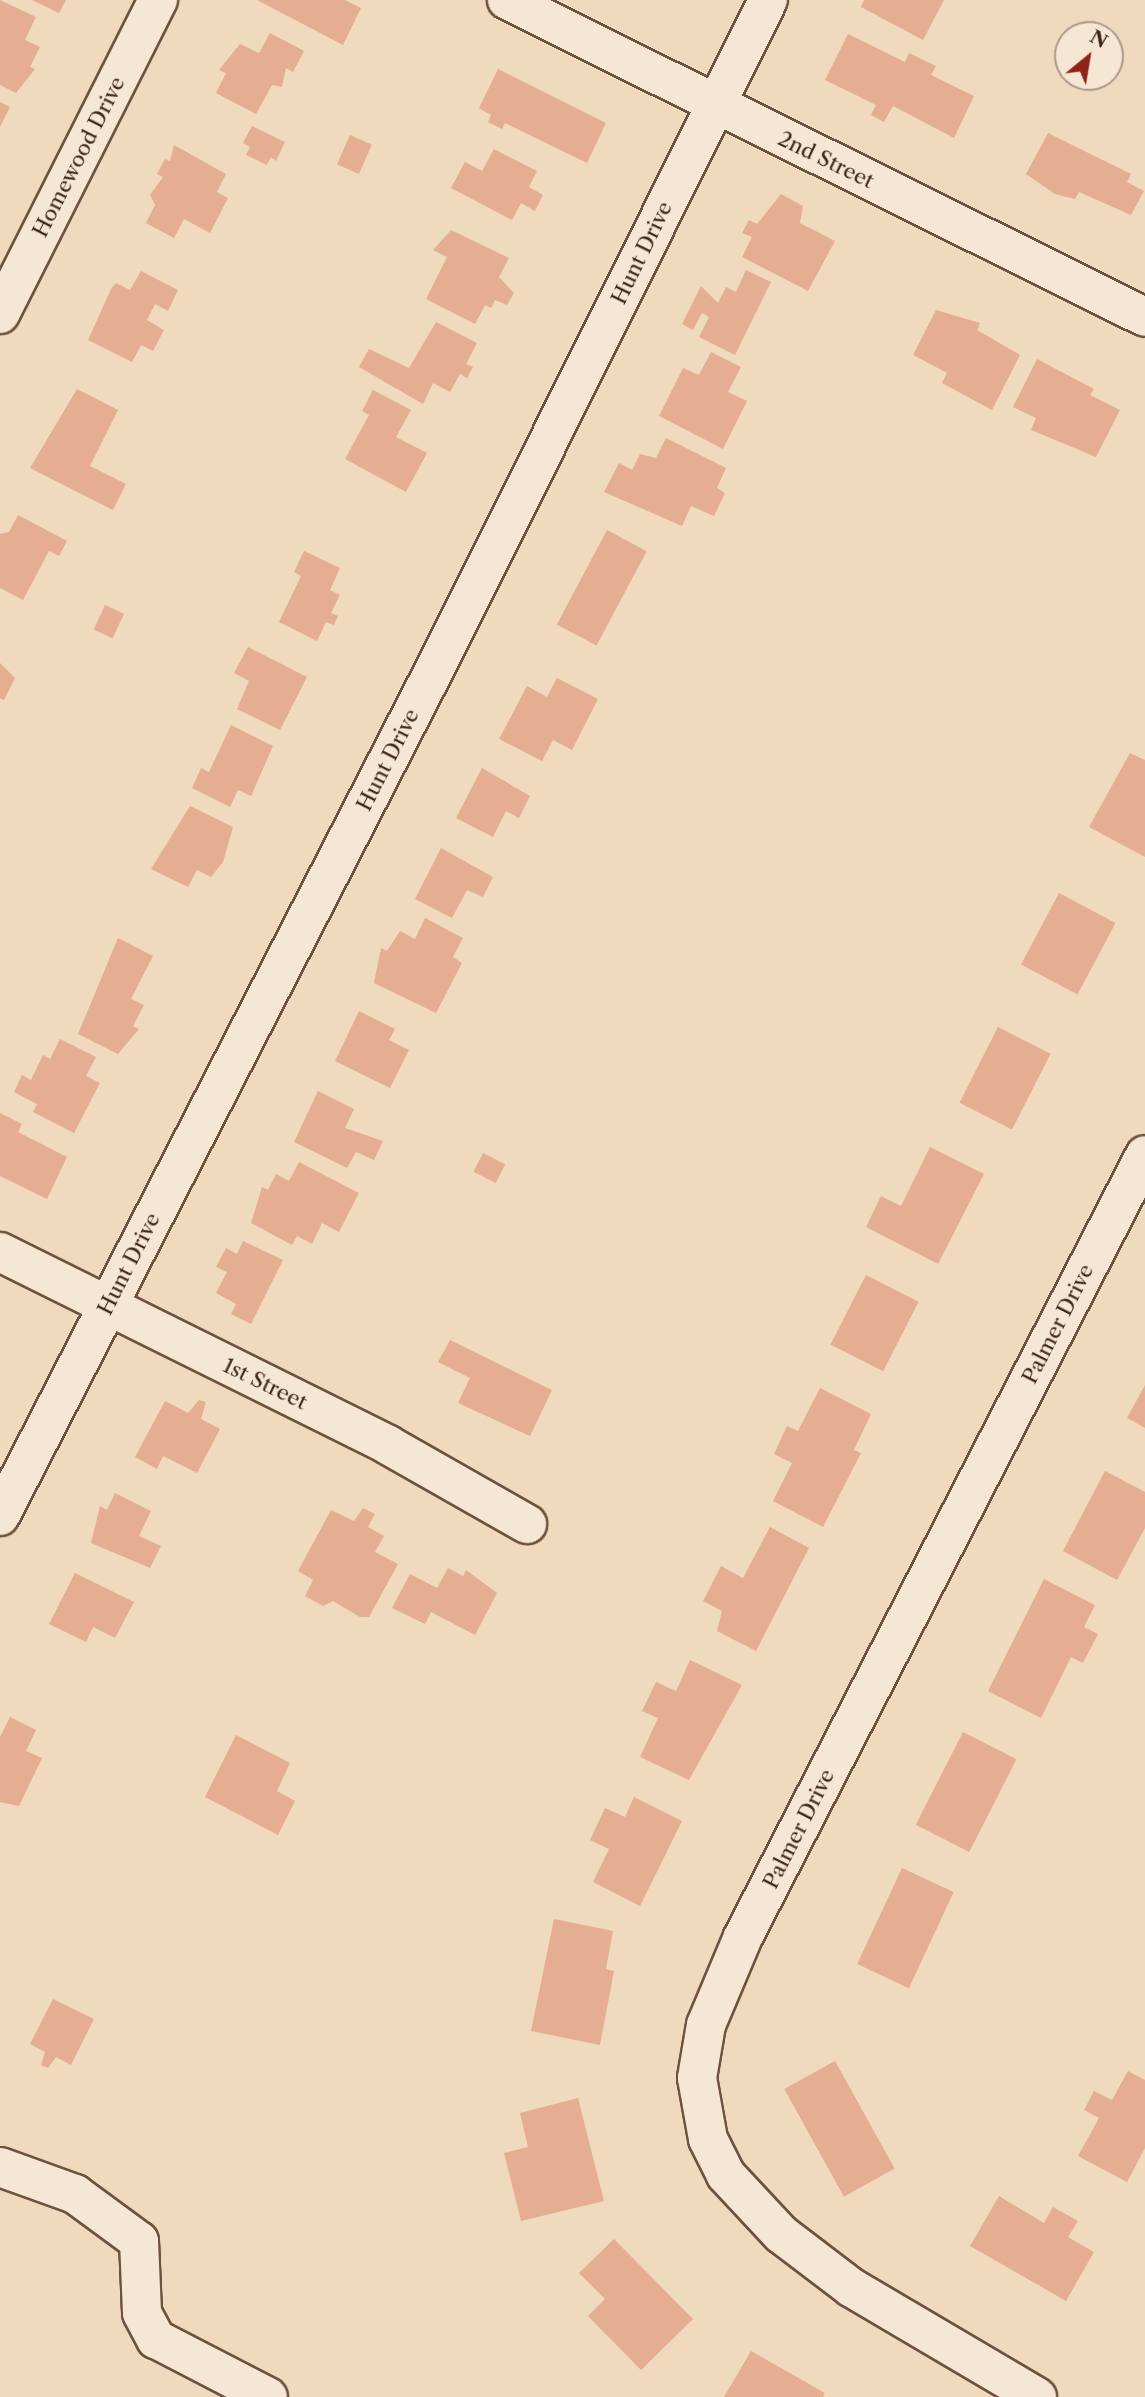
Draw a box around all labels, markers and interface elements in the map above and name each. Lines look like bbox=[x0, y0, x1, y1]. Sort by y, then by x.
north arrow bbox=[1054, 21, 1124, 91]
text: N bbox=[1086, 25, 1112, 53]
street label: Homewood Drive bbox=[28, 72, 130, 242]
street label: 2nd Street bbox=[774, 126, 878, 194]
street label: Hunt Drive bbox=[606, 197, 678, 309]
street label: Hunt Drive bbox=[352, 705, 424, 815]
street label: Hunt Drive bbox=[93, 1209, 165, 1319]
street label: Palmer Drive bbox=[1017, 1260, 1099, 1388]
street label: 1st Street bbox=[219, 1353, 311, 1415]
street label: Palmer Drive bbox=[758, 1765, 840, 1893]

